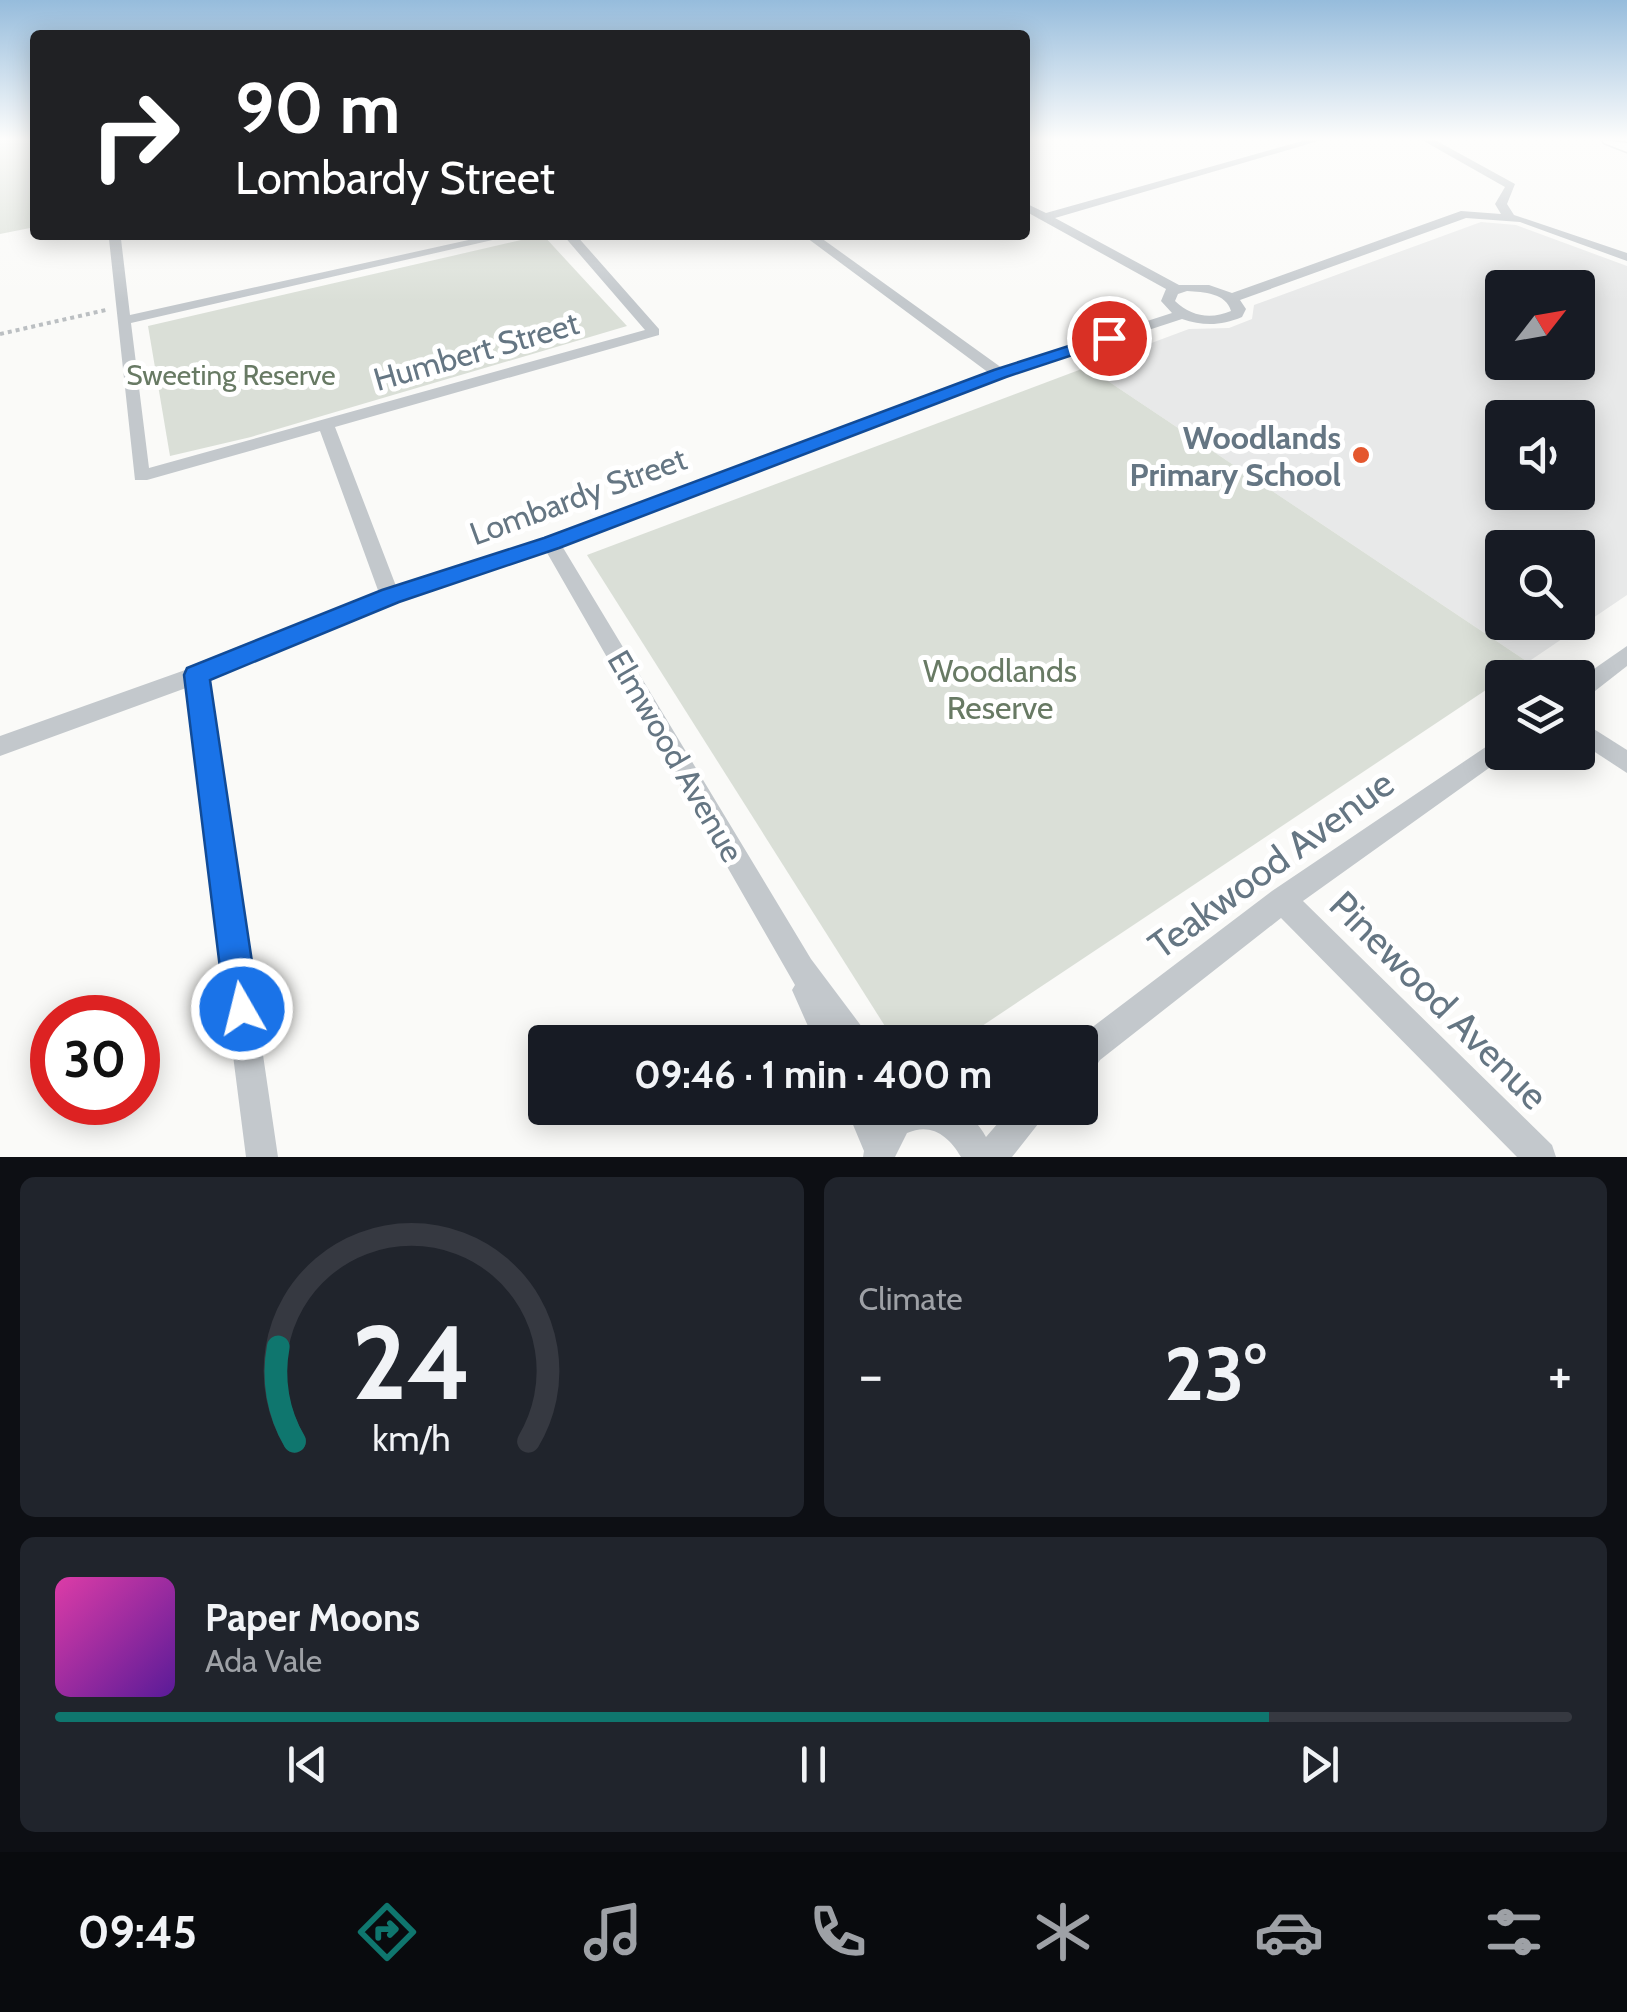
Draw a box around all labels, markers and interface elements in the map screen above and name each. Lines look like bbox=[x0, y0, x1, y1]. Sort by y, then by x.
text: 90 m bbox=[235, 65, 400, 151]
icon: right bbox=[70, 70, 200, 200]
text: Lombardy Street bbox=[235, 151, 555, 205]
north arrow bbox=[1485, 270, 1595, 380]
map controls bbox=[1485, 270, 1595, 770]
pin bbox=[1067, 296, 1152, 381]
street label: Humbert Street bbox=[369, 303, 583, 399]
icon: arrive bbox=[1082, 311, 1137, 366]
park label: Sweeting Reserve bbox=[126, 358, 336, 392]
button: sound bbox=[1485, 400, 1595, 510]
place label: Woodlands Primary School bbox=[1130, 418, 1341, 494]
street label: Lombardy Street bbox=[464, 439, 692, 553]
marker: Woodlands Primary School bbox=[1350, 444, 1372, 466]
button: search bbox=[1485, 530, 1595, 640]
street label: Elmwood Avenue bbox=[600, 643, 752, 869]
park label: Woodlands Reserve bbox=[923, 651, 1077, 727]
button: layers bbox=[1485, 660, 1595, 770]
street label: Teakwood Avenue bbox=[1139, 759, 1403, 969]
street label: Pinewood Avenue bbox=[1320, 881, 1558, 1119]
position arrow bbox=[190, 957, 294, 1061]
speed limit sign: 30 bbox=[30, 995, 160, 1125]
text: 09:46 · 1 min · 400 m bbox=[634, 1051, 992, 1098]
text: Climate bbox=[859, 1279, 963, 1318]
text: 24 bbox=[352, 1299, 472, 1425]
text: 23° bbox=[1164, 1328, 1266, 1419]
text: − bbox=[859, 1341, 883, 1408]
text: + bbox=[1548, 1341, 1572, 1408]
text: km/h bbox=[373, 1417, 451, 1460]
text: Paper Moons bbox=[205, 1594, 420, 1641]
text: Ada Vale bbox=[205, 1641, 322, 1680]
icon: previous bbox=[280, 1737, 335, 1792]
icon: pause bbox=[786, 1737, 841, 1792]
icon: next bbox=[1292, 1737, 1347, 1792]
icon: directions bbox=[352, 1897, 422, 1967]
icon: music bbox=[578, 1897, 648, 1967]
icon: phone bbox=[803, 1897, 873, 1967]
icon: climate bbox=[1028, 1897, 1098, 1967]
icon: car bbox=[1254, 1897, 1324, 1967]
icon: filters bbox=[1479, 1897, 1549, 1967]
text: 09:45 bbox=[78, 1905, 197, 1959]

